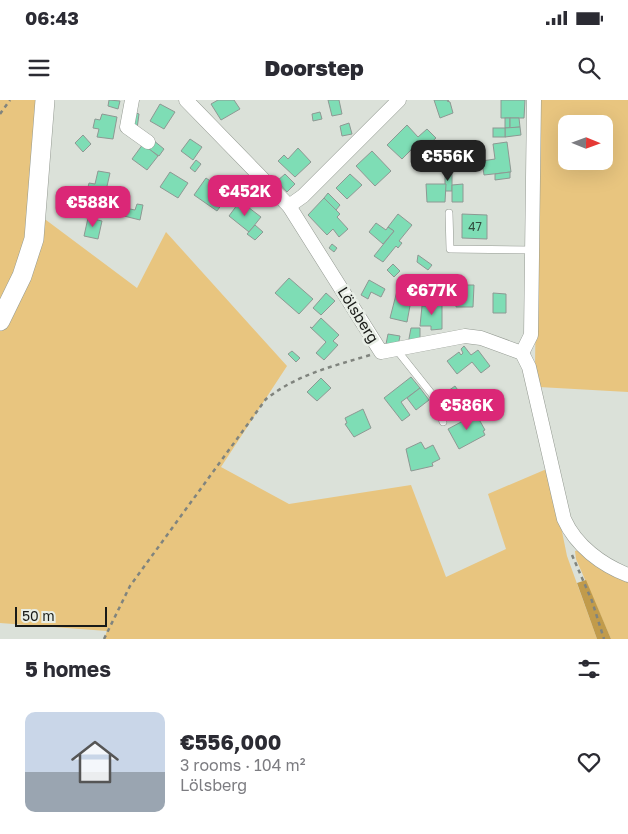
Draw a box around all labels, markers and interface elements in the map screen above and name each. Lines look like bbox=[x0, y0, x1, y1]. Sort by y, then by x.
text: 06:43 bbox=[25, 6, 79, 29]
icon: menu bbox=[25, 54, 53, 82]
text: Doorstep bbox=[264, 54, 364, 81]
icon: search bbox=[575, 54, 603, 82]
north arrow bbox=[558, 115, 612, 170]
map controls bbox=[558, 115, 613, 170]
pin: €556K bbox=[413, 139, 483, 182]
text: €556K bbox=[422, 146, 474, 166]
pin: €452K bbox=[210, 174, 280, 217]
text: €452K bbox=[219, 181, 271, 201]
pin: €588K bbox=[58, 186, 128, 228]
text: €588K bbox=[66, 192, 120, 212]
house number: 47 bbox=[468, 219, 482, 234]
pin: €677K bbox=[397, 274, 467, 316]
text: €677K bbox=[407, 280, 457, 300]
street label: Lölsberg bbox=[335, 283, 383, 346]
pin: €586K bbox=[432, 388, 502, 431]
text: €586K bbox=[440, 395, 494, 415]
scale bar bbox=[15, 604, 108, 627]
text: 50 m bbox=[22, 607, 55, 624]
icon: filters bbox=[575, 655, 603, 683]
text: 5 homes bbox=[25, 656, 111, 682]
text: €556,000 bbox=[180, 729, 281, 755]
icon: home bbox=[65, 732, 125, 792]
icon: heart bbox=[575, 748, 603, 776]
text: 3 rooms · 104 m² bbox=[180, 755, 305, 775]
text: Lölsberg bbox=[180, 775, 247, 795]

